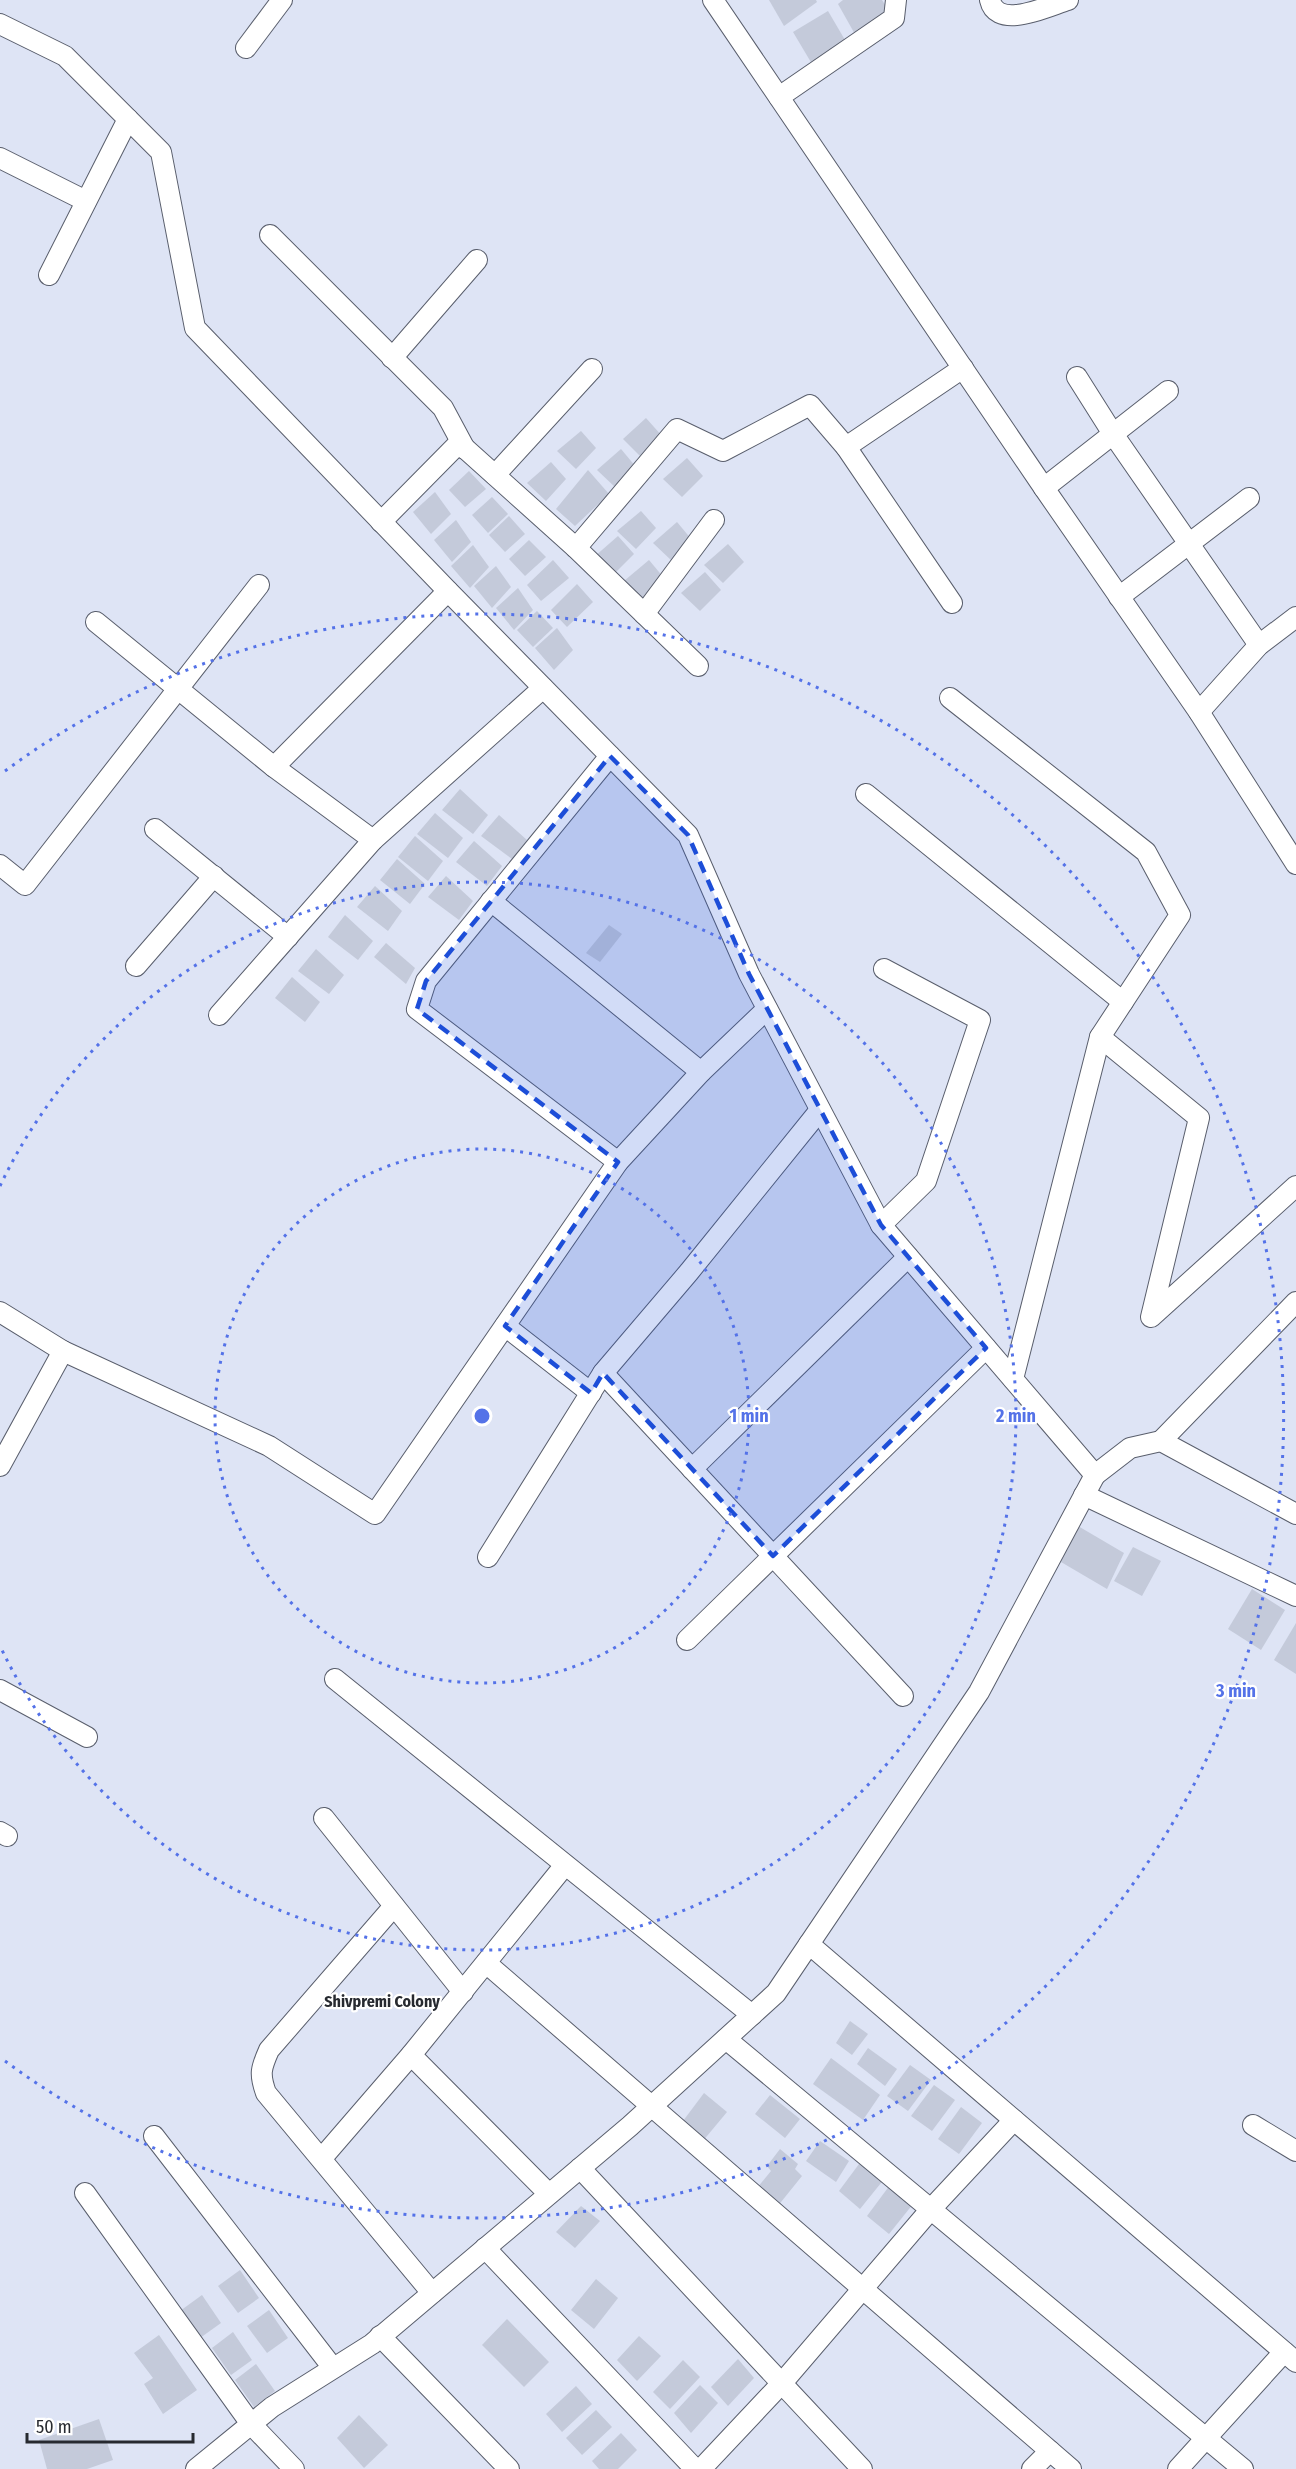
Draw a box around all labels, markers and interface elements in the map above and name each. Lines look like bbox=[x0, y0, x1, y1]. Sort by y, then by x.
text: 1 min bbox=[729, 1405, 769, 1427]
text: 2 min bbox=[995, 1405, 1036, 1427]
centre of rings bbox=[472, 1406, 492, 1426]
text: 3 min bbox=[1215, 1680, 1256, 1702]
district label: Shivpremi Colony bbox=[324, 1992, 440, 2011]
scale bar bbox=[27, 2406, 194, 2444]
text: 50 m bbox=[36, 2416, 72, 2438]

